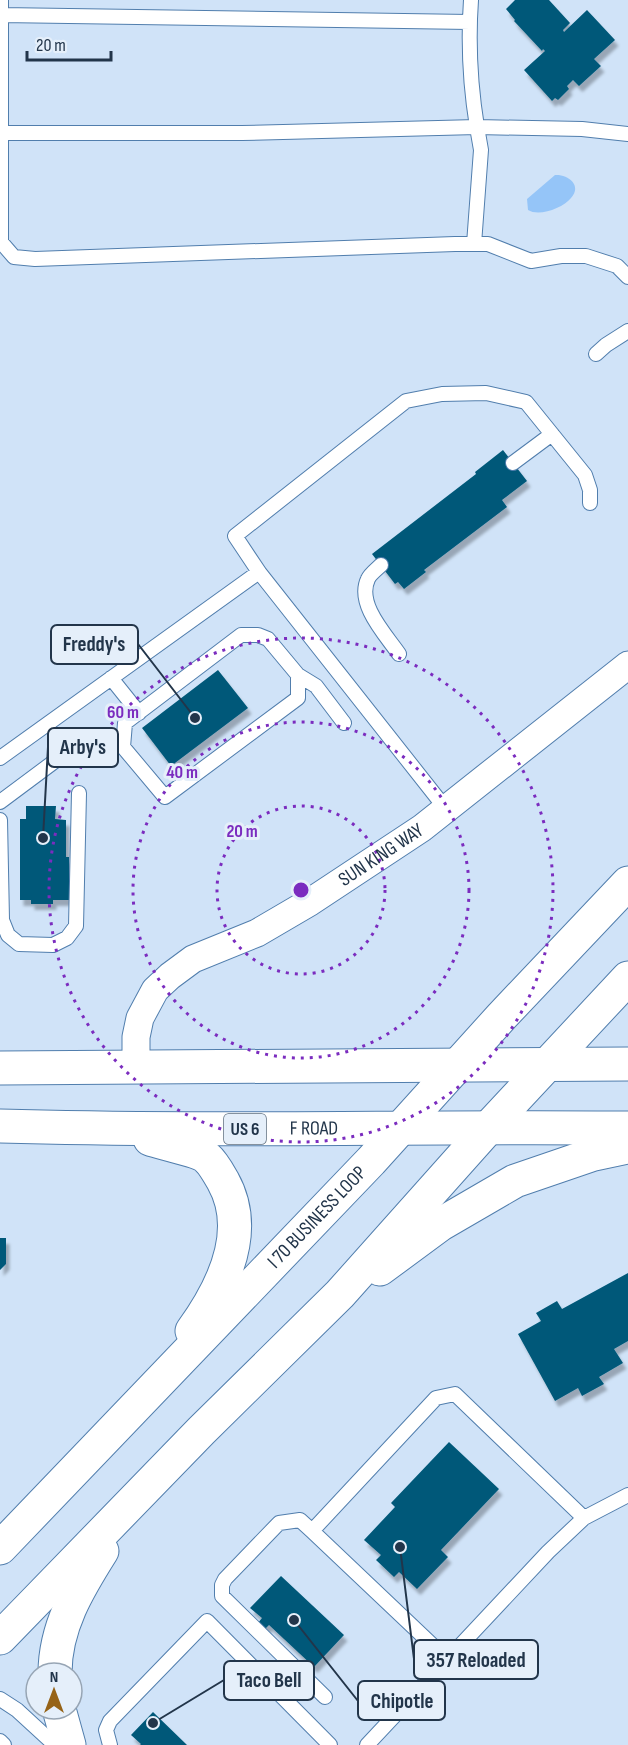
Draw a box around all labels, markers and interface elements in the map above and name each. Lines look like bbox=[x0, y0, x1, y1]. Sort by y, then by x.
scale bar bbox=[27, 24, 111, 62]
text: 20 m bbox=[36, 35, 66, 56]
callout: Freddy's bbox=[51, 625, 138, 664]
text: Freddy's bbox=[63, 632, 125, 657]
text: 60 m bbox=[107, 702, 139, 723]
callout: Arby's bbox=[48, 728, 118, 767]
text: Arby's bbox=[59, 735, 106, 760]
text: 40 m bbox=[166, 762, 198, 783]
street label: SUN KING WAY bbox=[334, 818, 429, 892]
text: 20 m bbox=[226, 821, 258, 842]
centre of rings bbox=[291, 880, 311, 900]
road number: US 6 bbox=[224, 1114, 266, 1144]
street label: F ROAD bbox=[290, 1116, 338, 1141]
street label: I 70 BUSINESS LOOP bbox=[262, 1161, 371, 1273]
callout: 357 Reloaded bbox=[414, 1640, 538, 1679]
text: 357 Reloaded bbox=[426, 1648, 526, 1673]
north arrow bbox=[24, 1661, 84, 1721]
callout: Taco Bell bbox=[224, 1661, 314, 1700]
text: N bbox=[50, 1668, 58, 1687]
text: Taco Bell bbox=[236, 1668, 302, 1693]
callout: Chipotle bbox=[358, 1681, 445, 1720]
text: Chipotle bbox=[371, 1689, 433, 1714]

